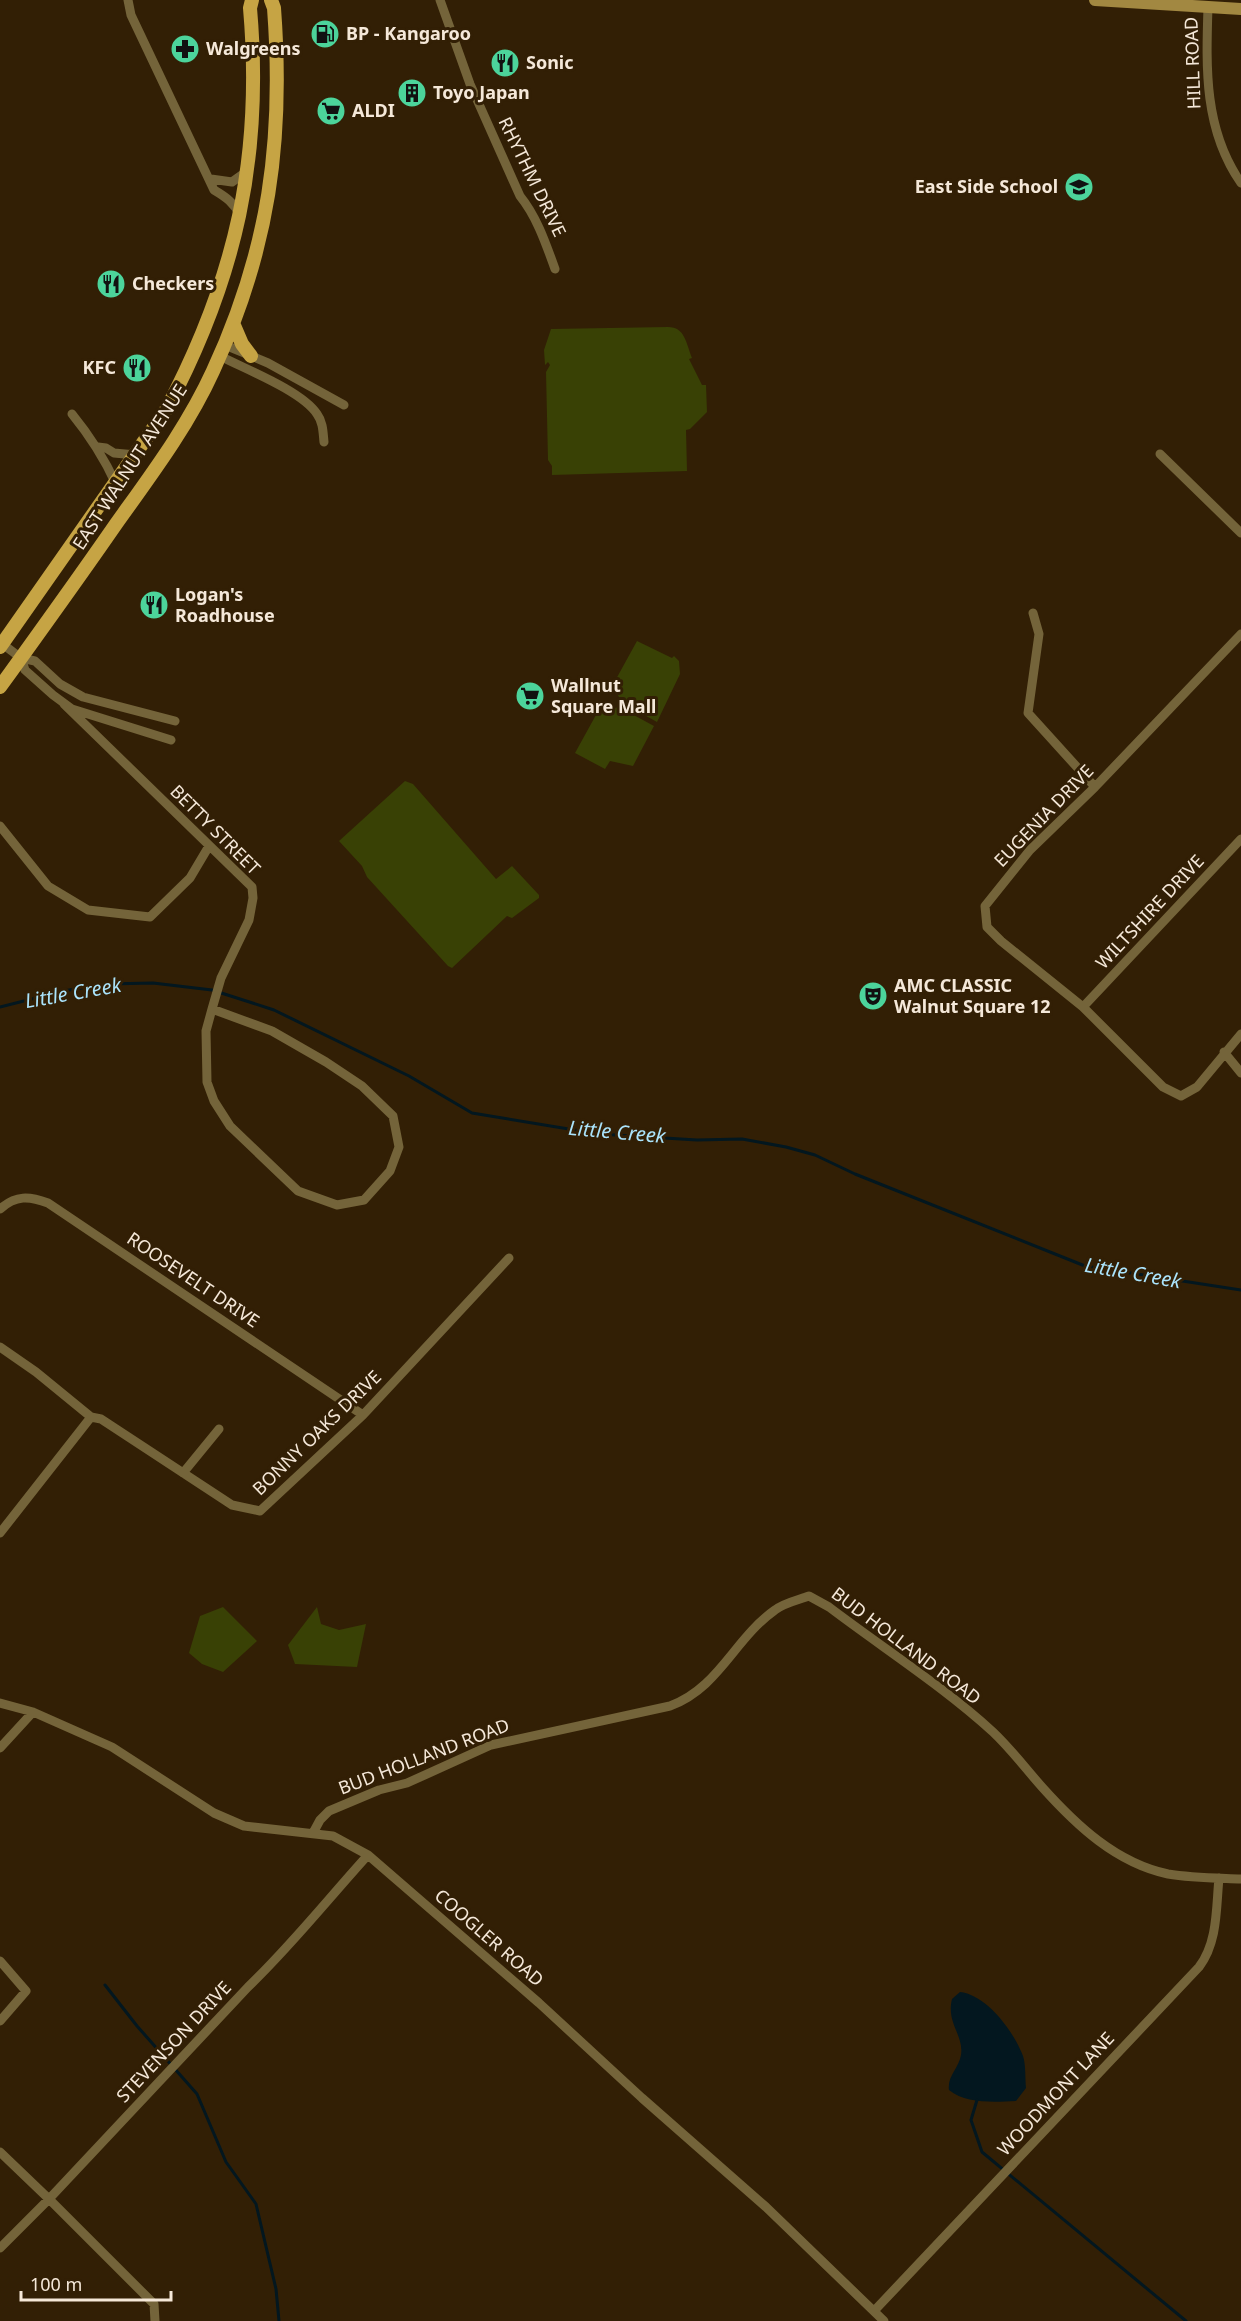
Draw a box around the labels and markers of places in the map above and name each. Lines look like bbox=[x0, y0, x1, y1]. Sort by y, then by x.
fuel station icon: BP - Kangaroo bbox=[309, 18, 341, 50]
place label: BP - Kangaroo bbox=[346, 21, 471, 45]
pharmacy icon: Walgreens bbox=[169, 33, 201, 65]
place label: Walgreens bbox=[206, 36, 300, 60]
restaurant icon: Sonic bbox=[489, 47, 521, 79]
place label: Sonic bbox=[526, 50, 574, 74]
building icon: Toyo Japan bbox=[396, 77, 428, 109]
place label: Toyo Japan bbox=[433, 80, 530, 104]
supermarket icon: ALDI bbox=[315, 95, 347, 127]
place label: ALDI bbox=[352, 98, 395, 122]
school or university icon: East Side School bbox=[1063, 171, 1095, 203]
place label: East Side School bbox=[915, 174, 1058, 198]
restaurant icon: Checkers bbox=[95, 268, 127, 300]
place label: Checkers bbox=[132, 271, 214, 295]
restaurant icon: KFC bbox=[121, 352, 153, 384]
place label: KFC bbox=[83, 355, 116, 379]
place label: Logan's Roadhouse bbox=[175, 582, 275, 627]
restaurant icon: Logan's Roadhouse bbox=[138, 589, 170, 621]
place label: Wallnut Square Mall bbox=[551, 673, 656, 718]
supermarket icon: Wallnut Square Mall bbox=[514, 680, 546, 712]
place label: AMC CLASSIC Walnut Square 12 bbox=[894, 973, 1051, 1018]
theatre icon: AMC CLASSIC Walnut Square 12 bbox=[857, 980, 889, 1012]

